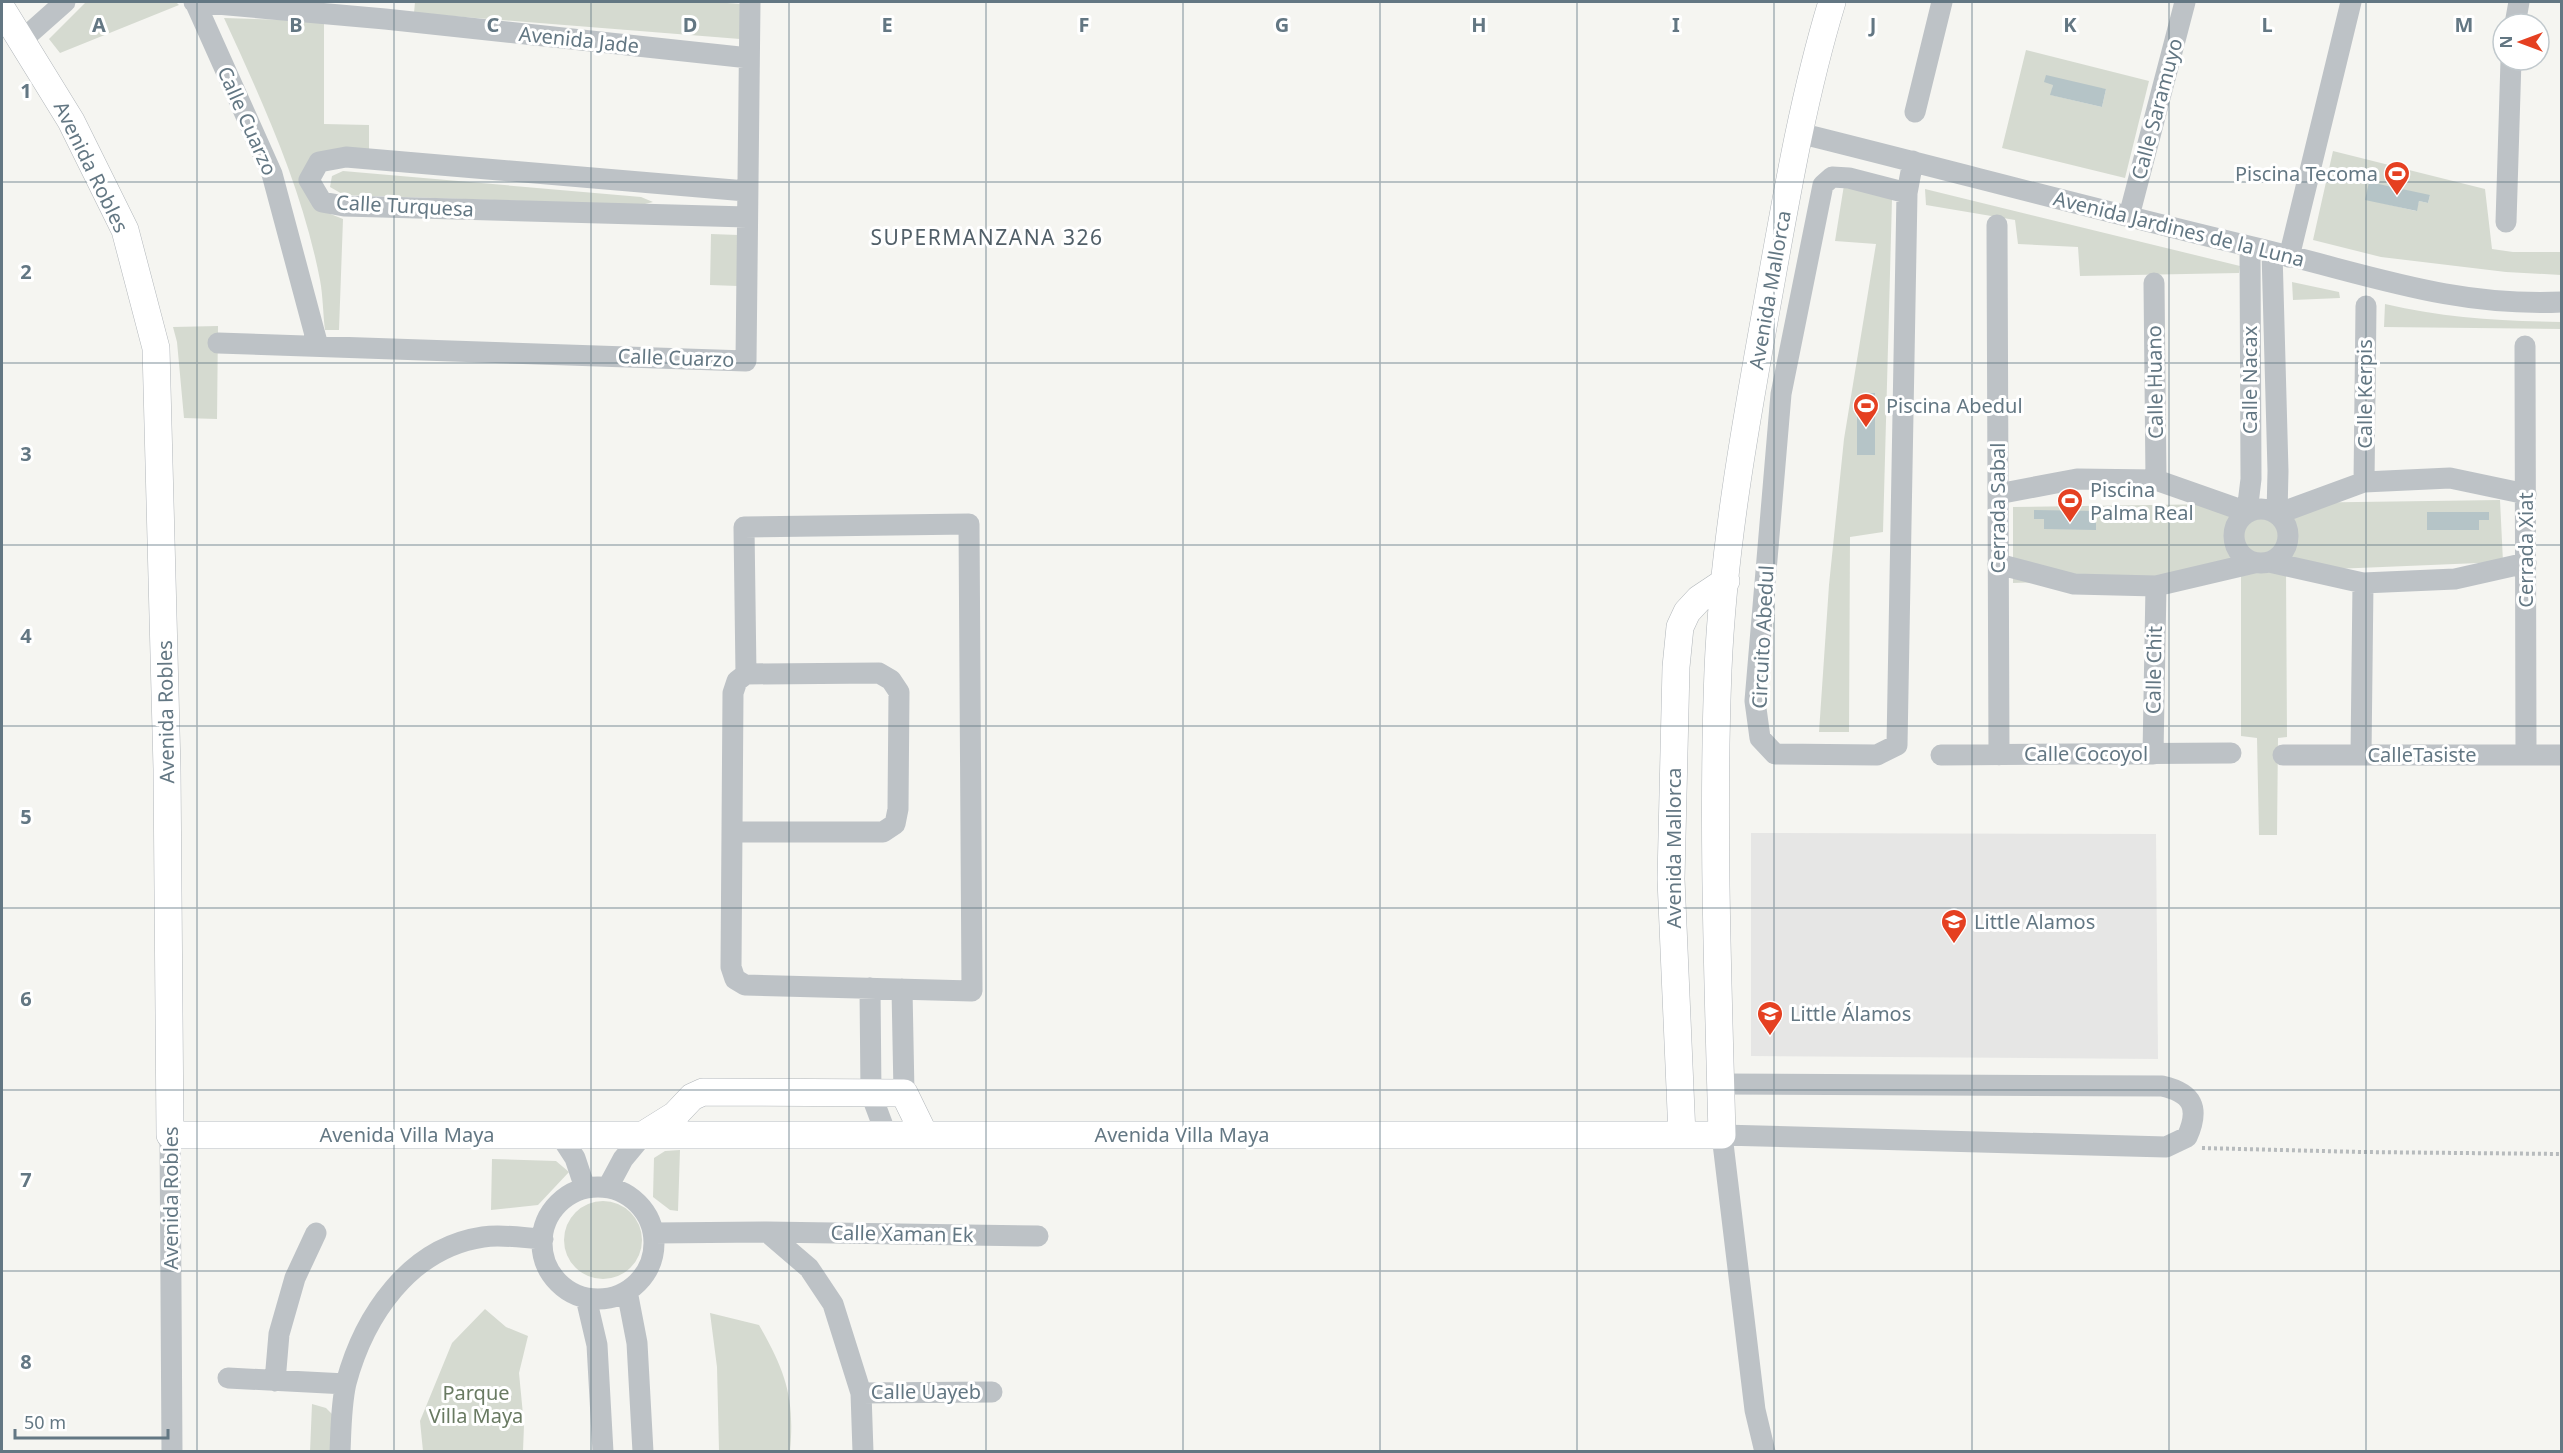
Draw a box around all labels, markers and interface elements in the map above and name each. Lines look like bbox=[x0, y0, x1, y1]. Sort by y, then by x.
text: A bbox=[92, 11, 106, 38]
text: B bbox=[289, 11, 303, 38]
text: C bbox=[487, 11, 500, 38]
text: D bbox=[683, 11, 697, 38]
text: E bbox=[881, 11, 893, 38]
text: F bbox=[1079, 11, 1089, 38]
text: G bbox=[1275, 11, 1289, 38]
text: H bbox=[1471, 11, 1487, 38]
text: I bbox=[1672, 11, 1680, 38]
text: J bbox=[1868, 11, 1876, 38]
text: K bbox=[2063, 11, 2077, 38]
text: L bbox=[2261, 11, 2273, 38]
text: M bbox=[2455, 11, 2473, 38]
north arrow bbox=[2491, 12, 2551, 72]
street label: Avenida Jade bbox=[518, 20, 640, 59]
street label: Calle Saramuyo bbox=[2125, 35, 2188, 183]
text: N bbox=[2495, 35, 2517, 49]
street label: Calle Cuarzo bbox=[211, 62, 284, 180]
text: 1 bbox=[20, 77, 32, 104]
street label: Avenida Robles bbox=[48, 96, 135, 237]
sports icon: Piscina Tecoma bbox=[2382, 159, 2412, 197]
place label: Piscina Tecoma bbox=[2235, 160, 2378, 187]
street label: Avenida Jardines de la Luna bbox=[2051, 184, 2307, 273]
street label: Calle Turquesa bbox=[336, 188, 475, 223]
street label: Avenida Mallorca bbox=[1742, 208, 1797, 371]
district label: SUPERMANZANA 326 bbox=[870, 223, 1104, 251]
text: 2 bbox=[20, 258, 32, 285]
street label: Calle Huano bbox=[2140, 325, 2169, 439]
street label: Calle Nacax bbox=[2236, 325, 2263, 434]
street label: Calle Kerpis bbox=[2351, 339, 2378, 449]
street label: Calle Cuarzo bbox=[617, 342, 735, 373]
sports icon: Piscina Abedul bbox=[1851, 391, 1881, 429]
place label: Piscina Abedul bbox=[1886, 392, 2023, 419]
text: 3 bbox=[20, 440, 32, 467]
street label: Cerrada Sabal bbox=[1984, 443, 2011, 573]
place label: Piscina Palma Real bbox=[2090, 476, 2194, 526]
sports icon: Piscina Palma Real bbox=[2055, 486, 2085, 524]
street label: Cerrada Xiat bbox=[2512, 492, 2539, 608]
street label: Circuito Abedul bbox=[1745, 565, 1780, 709]
text: 4 bbox=[20, 622, 32, 649]
street label: Calle Chit bbox=[2139, 626, 2168, 714]
street label: Avenida Robles bbox=[151, 640, 180, 784]
street label: Calle Cocoyol bbox=[2024, 740, 2148, 767]
street label: CalleTasiste bbox=[2367, 741, 2477, 768]
street label: Avenida Mallorca bbox=[1660, 768, 1687, 928]
text: 5 bbox=[20, 803, 32, 830]
school or university icon: Little Alamos bbox=[1939, 907, 1969, 945]
place label: Little Alamos bbox=[1974, 908, 2095, 935]
text: 6 bbox=[20, 985, 32, 1012]
school or university icon: Little Álamos bbox=[1755, 999, 1785, 1037]
place label: Little Álamos bbox=[1790, 1000, 1911, 1027]
street label: Avenida Villa Maya bbox=[319, 1121, 495, 1148]
street label: Avenida Villa Maya bbox=[1094, 1121, 1270, 1148]
street label: Avenida Robles bbox=[157, 1126, 184, 1270]
text: 7 bbox=[20, 1166, 32, 1193]
street label: Calle Xaman Ek bbox=[830, 1219, 974, 1248]
text: 8 bbox=[20, 1348, 32, 1375]
street label: Calle Uayeb bbox=[871, 1378, 981, 1405]
park label: Parque Villa Maya bbox=[429, 1379, 523, 1429]
scale bar bbox=[15, 1402, 168, 1440]
text: 50 m bbox=[24, 1410, 66, 1434]

